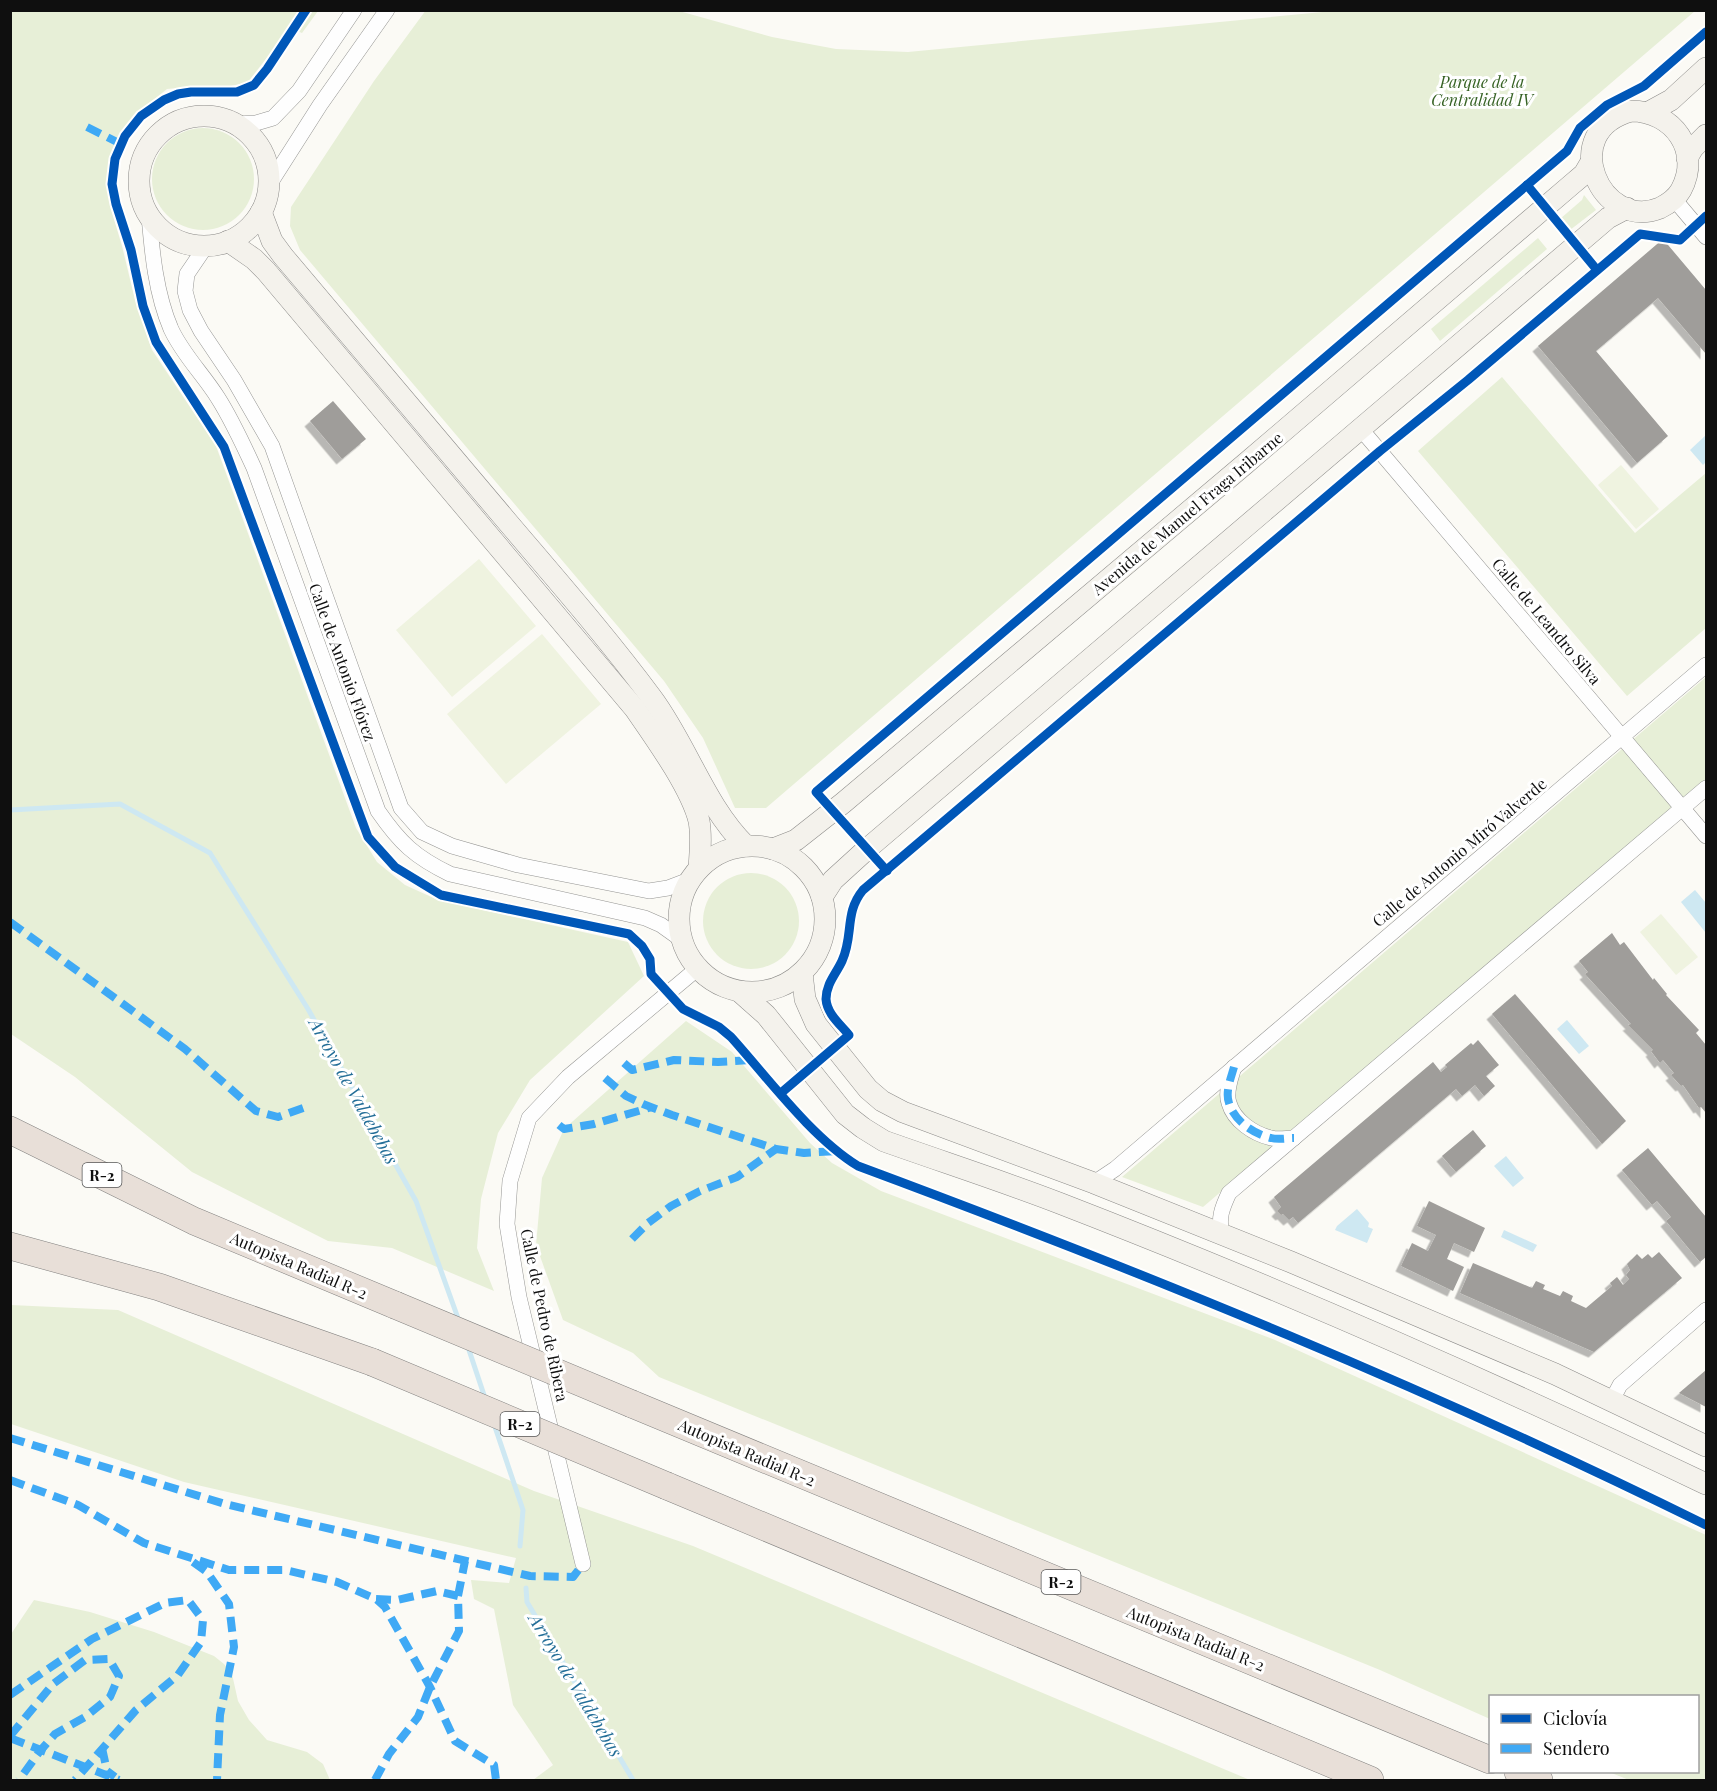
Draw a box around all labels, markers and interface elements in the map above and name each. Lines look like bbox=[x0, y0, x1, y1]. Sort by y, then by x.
park label: Parque de la Centralidad IV bbox=[1431, 71, 1535, 110]
street label: Avenida de Manuel Fraga Iribarne bbox=[1086, 427, 1287, 600]
street label: Calle de Leandro Silva bbox=[1488, 553, 1606, 689]
street label: Calle de Antonio Flórez bbox=[305, 580, 381, 744]
street label: Calle de Antonio Miró Valverde bbox=[1368, 773, 1550, 931]
water label: Arroyo de Valdebebas bbox=[303, 1012, 404, 1168]
road number: R-2 bbox=[82, 1163, 122, 1187]
street label: Autopista Radial R-2 bbox=[226, 1226, 371, 1303]
street label: Calle de Pedro de Ribera bbox=[516, 1227, 574, 1403]
road number: R-2 bbox=[500, 1412, 540, 1436]
street label: Autopista Radial R-2 bbox=[674, 1413, 819, 1490]
road number: R-2 bbox=[1042, 1570, 1080, 1594]
street label: Autopista Radial R-2 bbox=[1123, 1600, 1268, 1675]
water label: Arroyo de Valdebebas bbox=[523, 1607, 628, 1761]
legend bbox=[1489, 1695, 1699, 1773]
text: Ciclovía bbox=[1543, 1706, 1607, 1730]
text: Sendero bbox=[1543, 1736, 1610, 1760]

